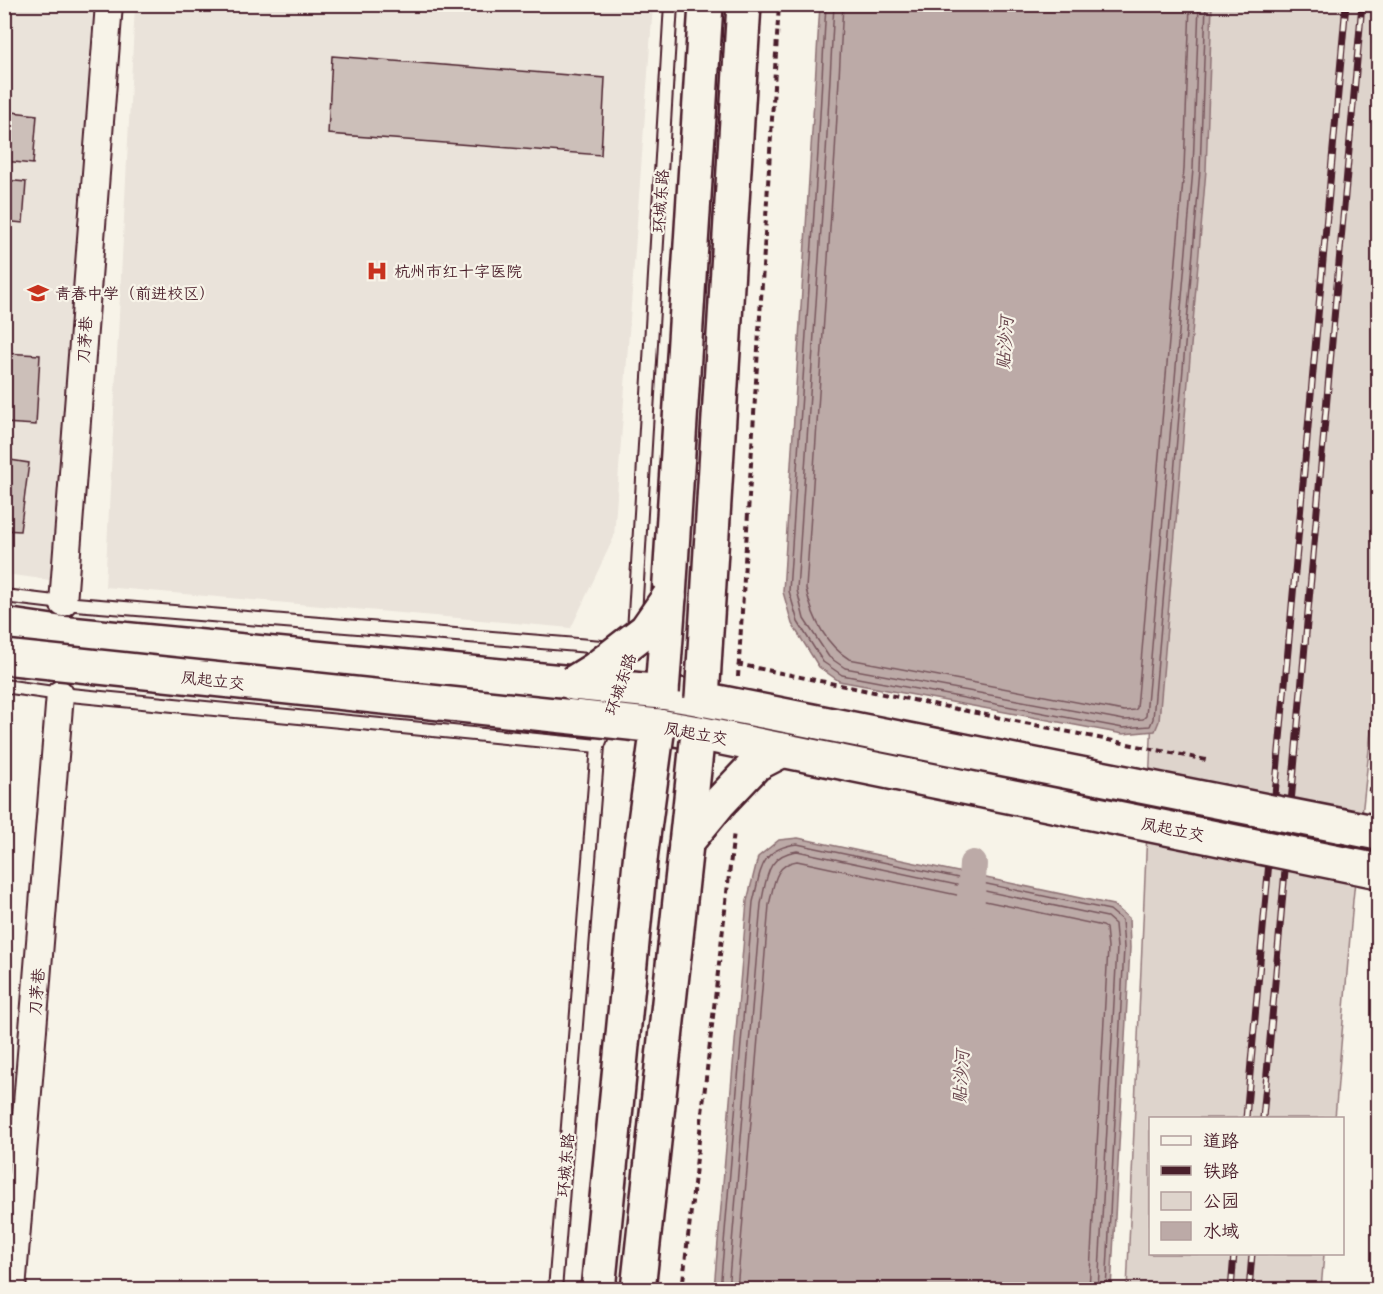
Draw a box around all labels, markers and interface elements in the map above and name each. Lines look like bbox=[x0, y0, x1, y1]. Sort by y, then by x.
street label: 环城东路 bbox=[644, 168, 677, 234]
place label: 杭州市红十字医院 bbox=[394, 257, 522, 286]
hospital icon: 杭州市红十字医院 bbox=[365, 259, 389, 283]
place label: 青春中学（前进校区） bbox=[55, 279, 215, 308]
school or university icon: 青春中学（前进校区） bbox=[26, 281, 50, 305]
water label: 贴沙河 bbox=[987, 312, 1023, 371]
street label: 刀茅巷 bbox=[68, 315, 101, 365]
street label: 环城东路 bbox=[596, 649, 645, 719]
street label: 凤起立交 bbox=[180, 663, 246, 698]
street label: 凤起立交 bbox=[662, 714, 730, 753]
street label: 凤起立交 bbox=[1139, 809, 1207, 850]
street label: 刀茅巷 bbox=[20, 967, 53, 1017]
water label: 贴沙河 bbox=[944, 1046, 979, 1105]
legend bbox=[1149, 1117, 1344, 1255]
text: 道路 bbox=[1203, 1125, 1239, 1157]
street label: 环城东路 bbox=[548, 1132, 583, 1198]
text: 铁路 bbox=[1203, 1155, 1239, 1187]
text: 公园 bbox=[1203, 1185, 1239, 1217]
text: 水域 bbox=[1203, 1215, 1239, 1247]

